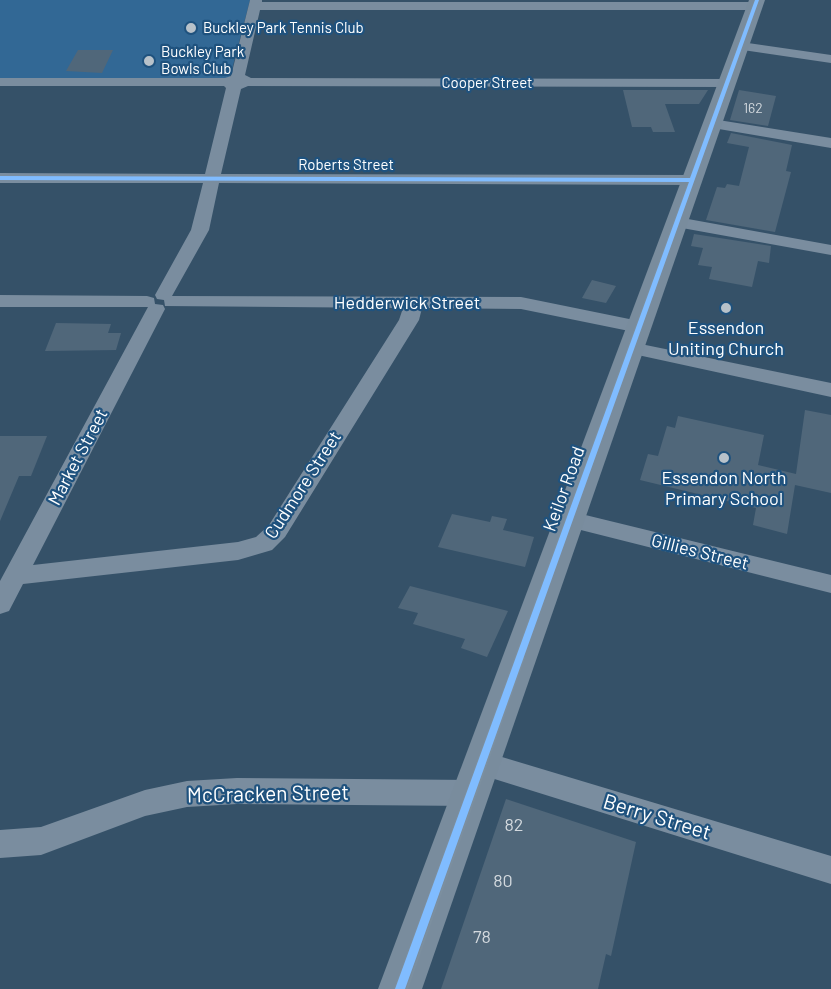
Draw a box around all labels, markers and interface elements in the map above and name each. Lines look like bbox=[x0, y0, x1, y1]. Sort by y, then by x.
place label: Buckley Park Tennis Club bbox=[203, 19, 364, 37]
marker: Buckley Park Tennis Club bbox=[184, 21, 198, 35]
place label: Buckley Park Bowls Club bbox=[161, 43, 244, 78]
marker: Buckley Park Bowls Club bbox=[142, 54, 156, 68]
street label: Cooper Street bbox=[441, 74, 533, 92]
house number: 162 bbox=[743, 100, 763, 116]
street label: Roberts Street bbox=[298, 156, 394, 174]
street label: Hedderwick Street bbox=[334, 292, 480, 314]
marker: Essendon Uniting Church bbox=[719, 301, 733, 315]
place label: Essendon Uniting Church bbox=[668, 317, 784, 360]
street label: Market Street bbox=[44, 405, 112, 509]
street label: Cudmore Street bbox=[260, 427, 346, 543]
street label: Keilor Road bbox=[539, 444, 589, 534]
marker: Essendon North Primary School bbox=[717, 451, 731, 465]
place label: Essendon North Primary School bbox=[661, 467, 787, 510]
street label: Gillies Street bbox=[649, 530, 751, 574]
street label: McCracken Street bbox=[187, 780, 349, 808]
street label: Berry Street bbox=[600, 789, 714, 845]
house number: 82 bbox=[504, 814, 524, 836]
house number: 80 bbox=[493, 870, 513, 892]
house number: 78 bbox=[473, 926, 491, 948]

